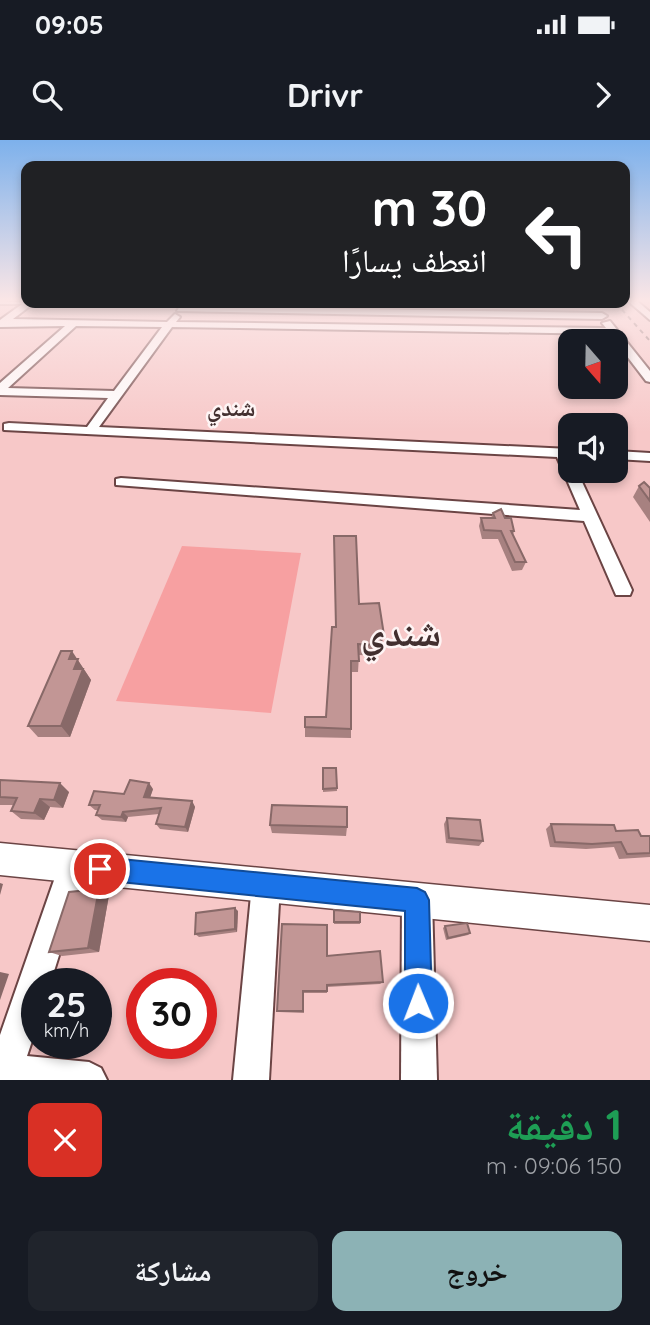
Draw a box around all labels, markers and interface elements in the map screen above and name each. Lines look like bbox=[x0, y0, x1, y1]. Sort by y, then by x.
text: 09:05 bbox=[35, 8, 104, 41]
text: Drivr bbox=[287, 75, 363, 115]
icon: search bbox=[28, 76, 66, 114]
icon: forward bbox=[584, 76, 622, 114]
text: 30 m bbox=[372, 177, 487, 238]
icon: left bbox=[511, 189, 602, 280]
text: انعطف يسارًا bbox=[342, 240, 487, 280]
north arrow bbox=[558, 329, 628, 399]
map controls bbox=[558, 329, 628, 483]
district label: شندي bbox=[207, 393, 255, 427]
button: sound bbox=[558, 413, 628, 483]
district label: شندي bbox=[361, 608, 441, 662]
pin bbox=[70, 839, 130, 899]
icon: arrive bbox=[81, 850, 119, 888]
position arrow bbox=[381, 966, 455, 1040]
speed limit sign: 30 bbox=[126, 968, 217, 1059]
text: 25 bbox=[46, 982, 87, 1026]
text: km/h bbox=[44, 1019, 89, 1042]
text: 1 دقيقة bbox=[506, 1098, 622, 1151]
button: close bbox=[28, 1103, 102, 1177]
text: 150 m · 09:06 bbox=[486, 1151, 622, 1180]
button: مشاركة bbox=[28, 1231, 318, 1311]
button: خروج bbox=[332, 1231, 622, 1311]

